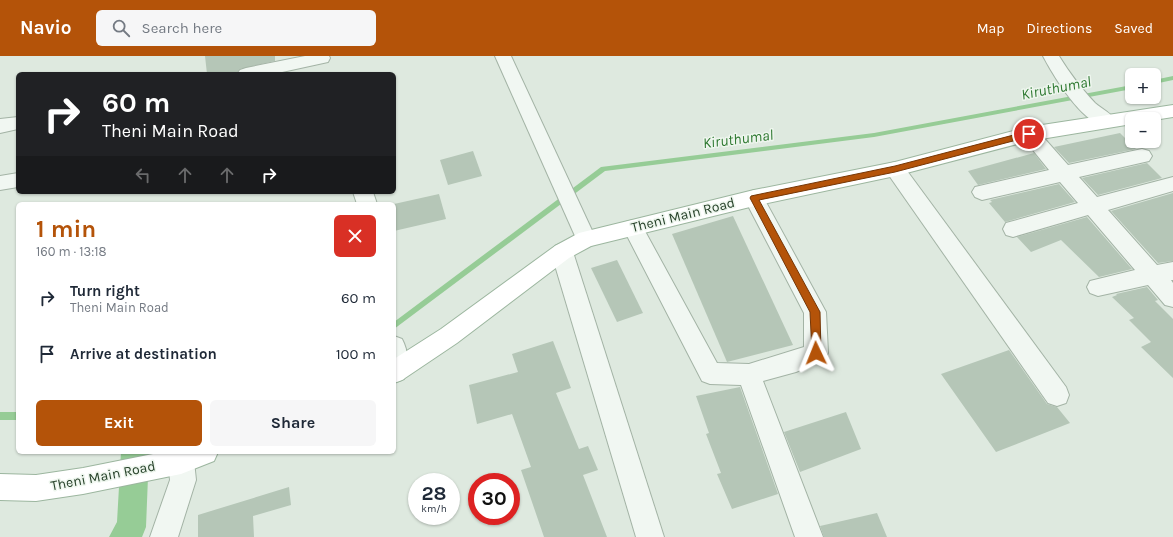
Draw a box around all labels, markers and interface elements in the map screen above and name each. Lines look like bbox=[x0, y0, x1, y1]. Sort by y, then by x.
search box bbox=[96, 10, 376, 46]
text: Navio bbox=[20, 17, 72, 39]
icon: search bbox=[110, 17, 132, 39]
text: Search here bbox=[142, 19, 222, 37]
text: Map bbox=[977, 20, 1005, 37]
text: Directions bbox=[1027, 20, 1092, 37]
text: Saved bbox=[1114, 20, 1153, 37]
map controls bbox=[1125, 68, 1161, 148]
button: + bbox=[1125, 68, 1161, 104]
water label: Kiruthumal bbox=[1019, 72, 1093, 104]
text: 60 m bbox=[102, 86, 170, 119]
icon: right bbox=[36, 88, 88, 140]
button: − bbox=[1125, 112, 1161, 148]
pin bbox=[1012, 117, 1046, 151]
text: Theni Main Road bbox=[102, 120, 239, 142]
icon: arrive bbox=[1018, 123, 1040, 145]
water label: Kiruthumal bbox=[702, 126, 775, 152]
icon: left bbox=[132, 164, 154, 186]
icon: ahead bbox=[174, 164, 196, 186]
icon: ahead bbox=[216, 164, 238, 186]
icon: right bbox=[258, 164, 280, 186]
street label: Theni Main Road bbox=[629, 194, 737, 236]
text: 1 min bbox=[36, 215, 96, 243]
button: close bbox=[334, 215, 376, 257]
text: 160 m · 13:18 bbox=[36, 244, 106, 259]
text: Turn right bbox=[70, 282, 140, 300]
icon: right bbox=[36, 287, 58, 309]
text: 60 m bbox=[341, 289, 376, 307]
text: Theni Main Road bbox=[70, 300, 169, 315]
position arrow bbox=[795, 332, 837, 374]
icon: arrive bbox=[36, 343, 58, 365]
text: Arrive at destination bbox=[70, 345, 217, 363]
text: 100 m bbox=[336, 345, 376, 363]
button: Exit bbox=[36, 400, 202, 446]
button: Share bbox=[210, 400, 376, 446]
street label: Theni Main Road bbox=[49, 458, 157, 494]
speed limit sign: 30 bbox=[468, 473, 520, 525]
text: 28 bbox=[421, 482, 447, 505]
text: km/h bbox=[421, 503, 447, 515]

